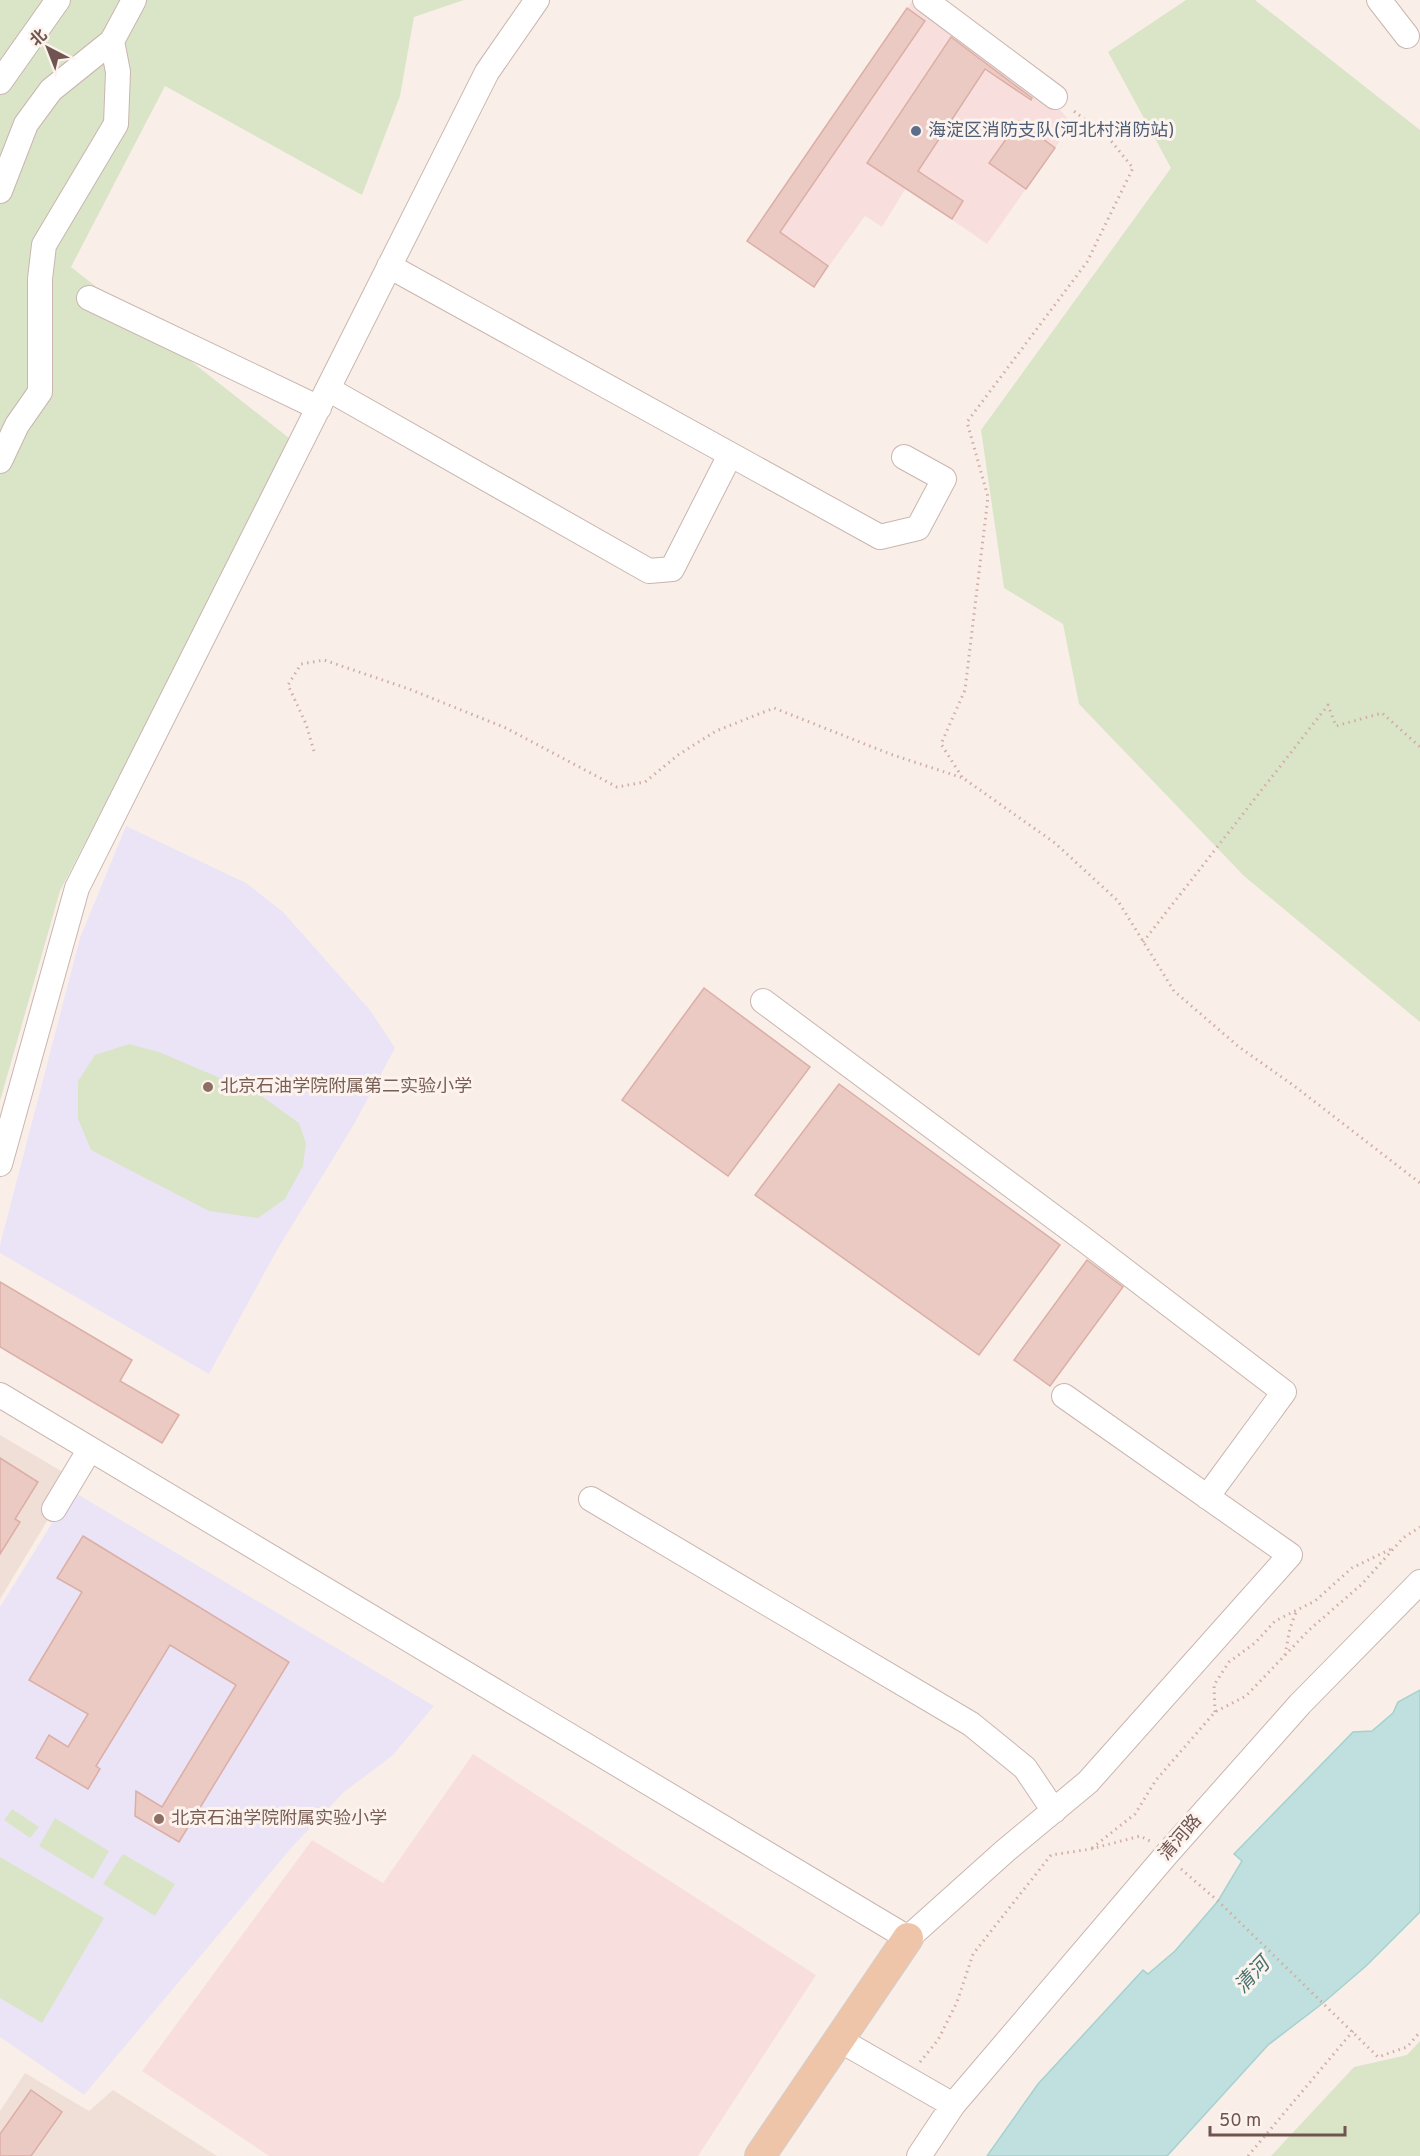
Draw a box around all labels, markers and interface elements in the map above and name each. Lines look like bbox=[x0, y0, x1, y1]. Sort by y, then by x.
north arrow bbox=[18, 18, 78, 78]
text: 北 bbox=[27, 26, 52, 51]
place label: 海淀区消防支队(河北村消防站) bbox=[928, 120, 1174, 143]
marker: 海淀区消防支队(河北村消防站) bbox=[909, 124, 923, 138]
place label: 北京石油学院附属第二实验小学 bbox=[220, 1076, 472, 1099]
marker: 北京石油学院附属第二实验小学 bbox=[201, 1080, 215, 1094]
place label: 北京石油学院附属实验小学 bbox=[171, 1808, 387, 1831]
street label: 清河路 bbox=[1155, 1810, 1207, 1866]
marker: 北京石油学院附属实验小学 bbox=[152, 1812, 166, 1826]
water label: 清河 bbox=[1230, 1950, 1279, 1999]
scale bar bbox=[1210, 2099, 1345, 2137]
text: 50 m bbox=[1219, 2110, 1261, 2133]

